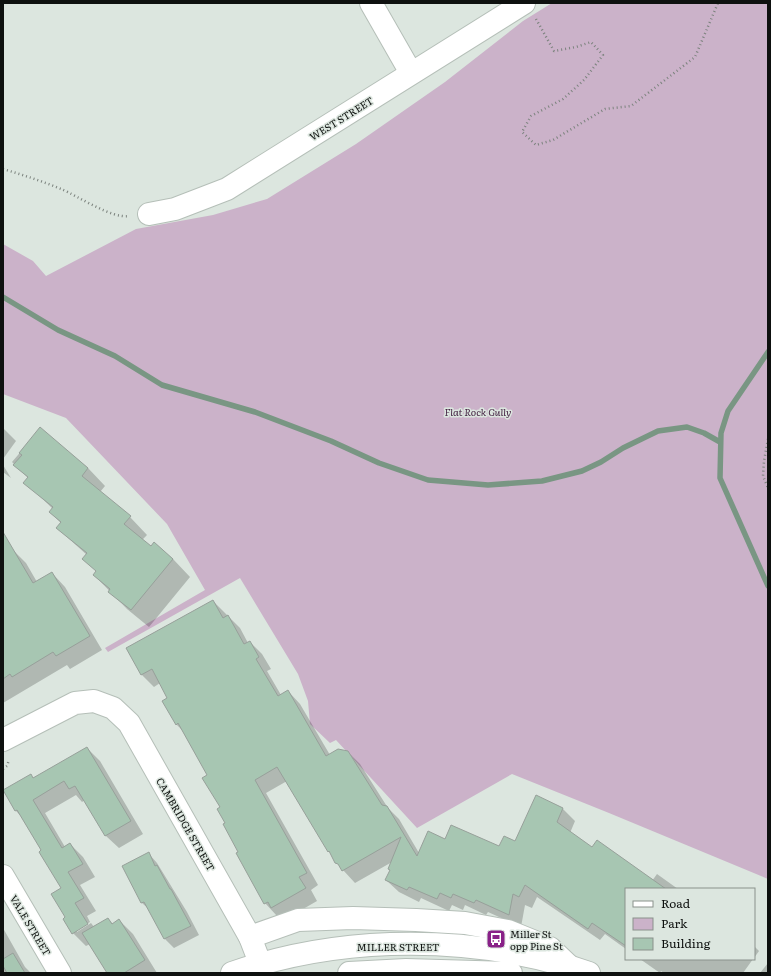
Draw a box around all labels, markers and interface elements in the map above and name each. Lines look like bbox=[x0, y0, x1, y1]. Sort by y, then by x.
street label: WEST STREET bbox=[306, 92, 376, 144]
park label: Flat Rock Gully bbox=[445, 404, 511, 419]
street label: CAMBRIDGE STREET bbox=[153, 774, 219, 874]
legend bbox=[625, 888, 755, 960]
street label: VALE STREET bbox=[7, 892, 55, 958]
text: Road bbox=[661, 894, 691, 912]
text: Park bbox=[661, 914, 688, 932]
place label: Miller St opp Pine St bbox=[510, 926, 563, 953]
bus stop icon: Miller St opp Pine St bbox=[485, 928, 507, 950]
text: Building bbox=[661, 934, 711, 952]
street label: MILLER STREET bbox=[357, 939, 439, 954]

